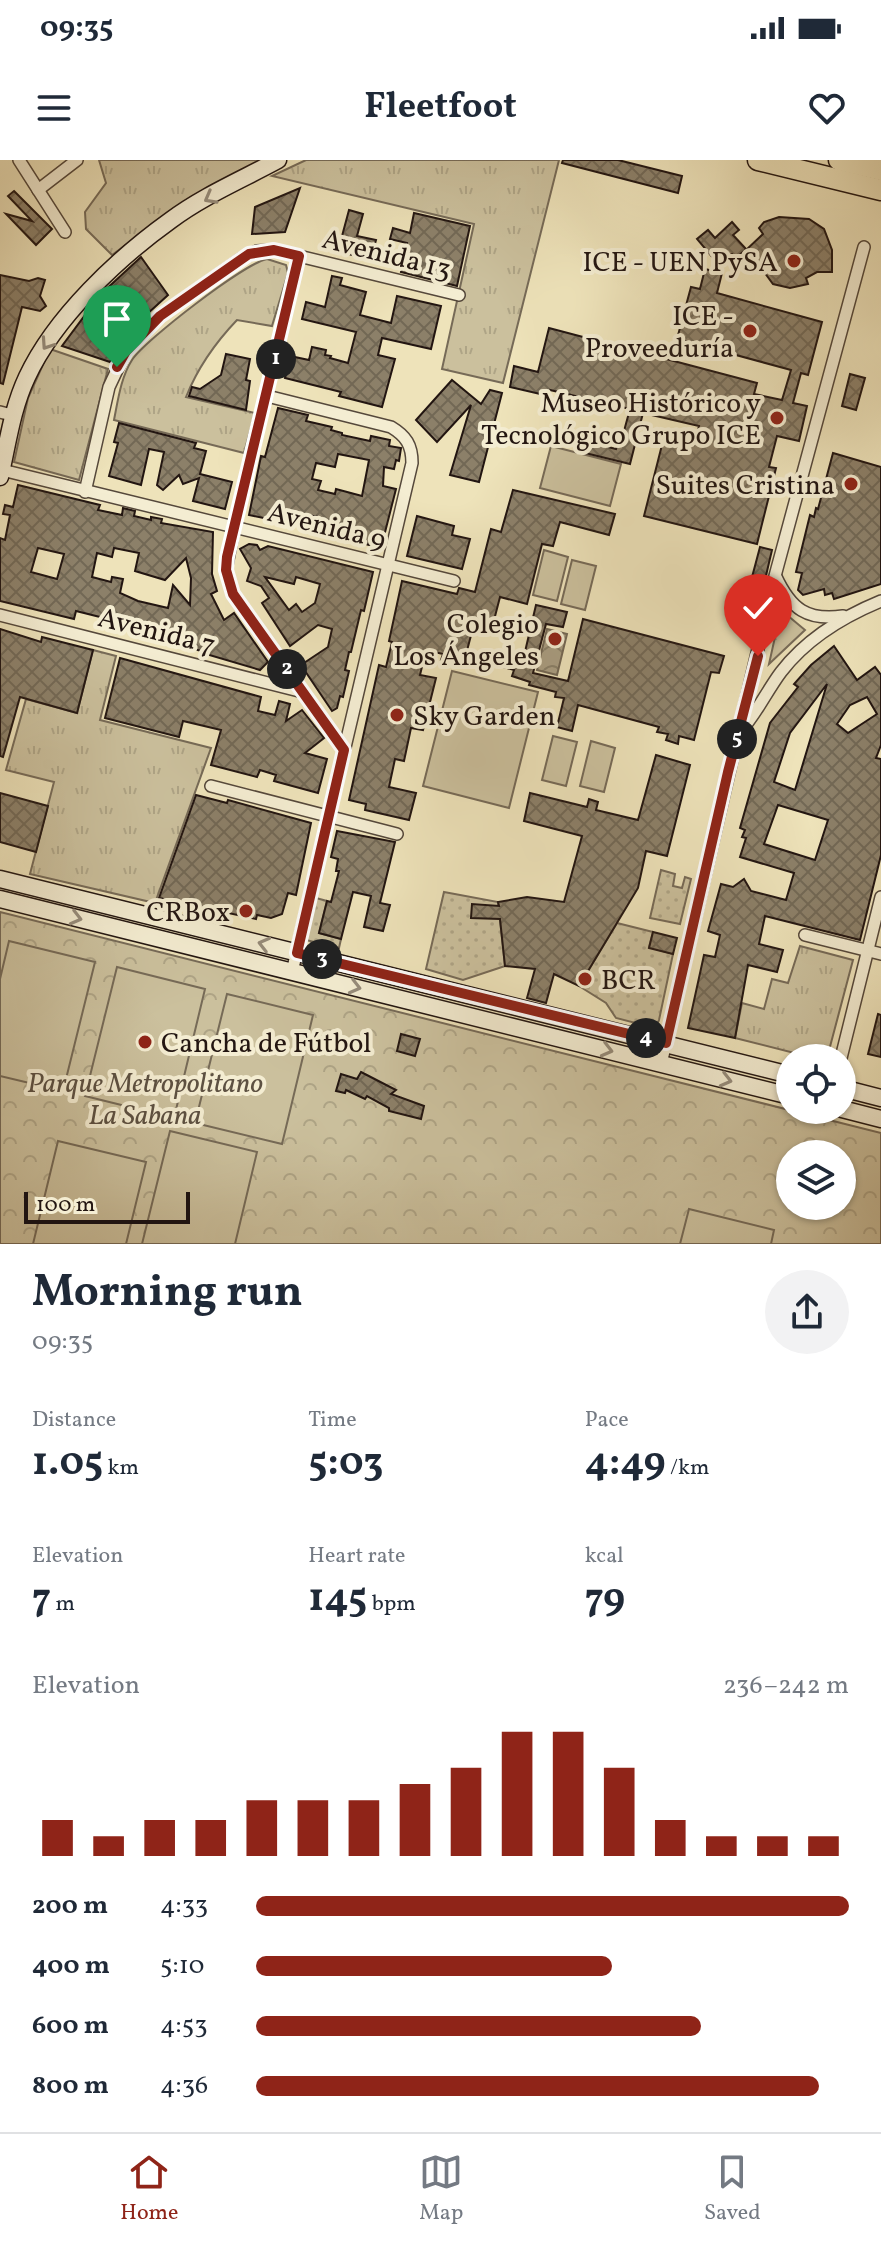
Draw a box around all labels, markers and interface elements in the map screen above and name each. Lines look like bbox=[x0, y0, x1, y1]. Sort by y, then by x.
text: 09:35 bbox=[40, 7, 113, 49]
text: Fleetfoot bbox=[364, 83, 517, 133]
icon: menu bbox=[32, 86, 76, 130]
icon: heart bbox=[805, 86, 849, 130]
one-way arrow bbox=[204, 188, 218, 203]
street label: Avenida 13 bbox=[318, 221, 455, 290]
place label: ICE - UEN PySA bbox=[582, 244, 778, 283]
marker: ICE - UEN PySA bbox=[785, 252, 803, 270]
pin bbox=[83, 285, 151, 367]
icon: arrive bbox=[95, 297, 139, 341]
place label: ICE - Proveeduría bbox=[585, 298, 734, 369]
marker: ICE - Proveeduría bbox=[741, 322, 759, 340]
one-way arrow bbox=[41, 336, 56, 350]
pin: 1 bbox=[256, 339, 296, 379]
text: 1 bbox=[272, 343, 280, 374]
place label: Museo Histórico y Tecnológico Grupo ICE bbox=[481, 385, 761, 456]
marker: Museo Histórico y Tecnológico Grupo ICE bbox=[768, 409, 786, 427]
place label: Suites Cristina bbox=[656, 467, 835, 506]
marker: Suites Cristina bbox=[842, 475, 860, 493]
street label: Avenida 9 bbox=[263, 494, 390, 561]
pin bbox=[724, 574, 792, 656]
icon: check bbox=[736, 586, 780, 630]
street label: Avenida 7 bbox=[94, 599, 219, 666]
place label: Colegio Los Ángeles bbox=[393, 606, 539, 677]
marker: Colegio Los Ángeles bbox=[546, 630, 564, 648]
pin: 2 bbox=[267, 649, 307, 689]
text: 2 bbox=[281, 653, 293, 684]
place label: Sky Garden bbox=[413, 698, 556, 737]
marker: Sky Garden bbox=[388, 706, 406, 724]
pin: 5 bbox=[717, 719, 757, 759]
text: 5 bbox=[732, 723, 742, 754]
place label: CRBox bbox=[146, 894, 230, 933]
marker: CRBox bbox=[237, 902, 255, 920]
one-way arrow bbox=[68, 908, 82, 925]
one-way arrow bbox=[257, 937, 271, 954]
pin: 3 bbox=[302, 939, 342, 979]
text: 3 bbox=[316, 943, 328, 974]
place label: BCR bbox=[601, 962, 656, 1001]
marker: BCR bbox=[576, 970, 594, 988]
one-way arrow bbox=[348, 978, 362, 995]
pin: 4 bbox=[626, 1018, 666, 1058]
text: 4 bbox=[639, 1022, 653, 1053]
place label: Cancha de Fútbol bbox=[161, 1025, 371, 1064]
marker: Cancha de Fútbol bbox=[136, 1033, 154, 1051]
one-way arrow bbox=[600, 1041, 614, 1058]
map controls bbox=[776, 1044, 856, 1220]
button: locate bbox=[776, 1044, 856, 1124]
park label: Parque Metropolitano La Sabana bbox=[27, 1065, 263, 1136]
one-way arrow bbox=[718, 1071, 732, 1088]
button: layers bbox=[776, 1140, 856, 1220]
scale bar bbox=[24, 1188, 190, 1224]
text: 100 m bbox=[36, 1190, 95, 1221]
text: Morning run bbox=[32, 1263, 303, 1324]
button: share bbox=[765, 1270, 849, 1354]
text: 09:35 bbox=[32, 1324, 93, 1360]
text: Distance bbox=[32, 1405, 116, 1436]
text: Time bbox=[308, 1405, 357, 1436]
text: Pace bbox=[585, 1405, 629, 1436]
text: 1.05 bbox=[32, 1436, 103, 1492]
text: 5:03 bbox=[308, 1436, 383, 1492]
text: 4:49 bbox=[585, 1436, 666, 1492]
text: km bbox=[103, 1453, 139, 1484]
text: /km bbox=[666, 1453, 709, 1484]
text: Elevation bbox=[32, 1541, 123, 1572]
text: Heart rate bbox=[308, 1541, 405, 1572]
text: kcal bbox=[585, 1541, 624, 1572]
text: 7 bbox=[32, 1572, 51, 1628]
text: 145 bbox=[308, 1572, 367, 1628]
text: 79 bbox=[585, 1572, 625, 1628]
text: m bbox=[51, 1589, 75, 1620]
text: bpm bbox=[367, 1589, 416, 1620]
text: Elevation bbox=[32, 1668, 140, 1704]
text: 236–242 m bbox=[723, 1668, 849, 1704]
text: 200 m bbox=[32, 1888, 108, 1924]
text: 4:33 bbox=[160, 1888, 208, 1924]
text: 400 m bbox=[32, 1948, 110, 1984]
text: 5:10 bbox=[160, 1948, 204, 1984]
text: 600 m bbox=[32, 2008, 109, 2044]
text: 4:53 bbox=[160, 2008, 208, 2044]
text: 800 m bbox=[32, 2068, 109, 2104]
text: 4:36 bbox=[160, 2068, 208, 2104]
tab: Home bbox=[120, 2150, 179, 2229]
tab: Map bbox=[419, 2150, 463, 2229]
tab: Saved bbox=[704, 2150, 761, 2229]

